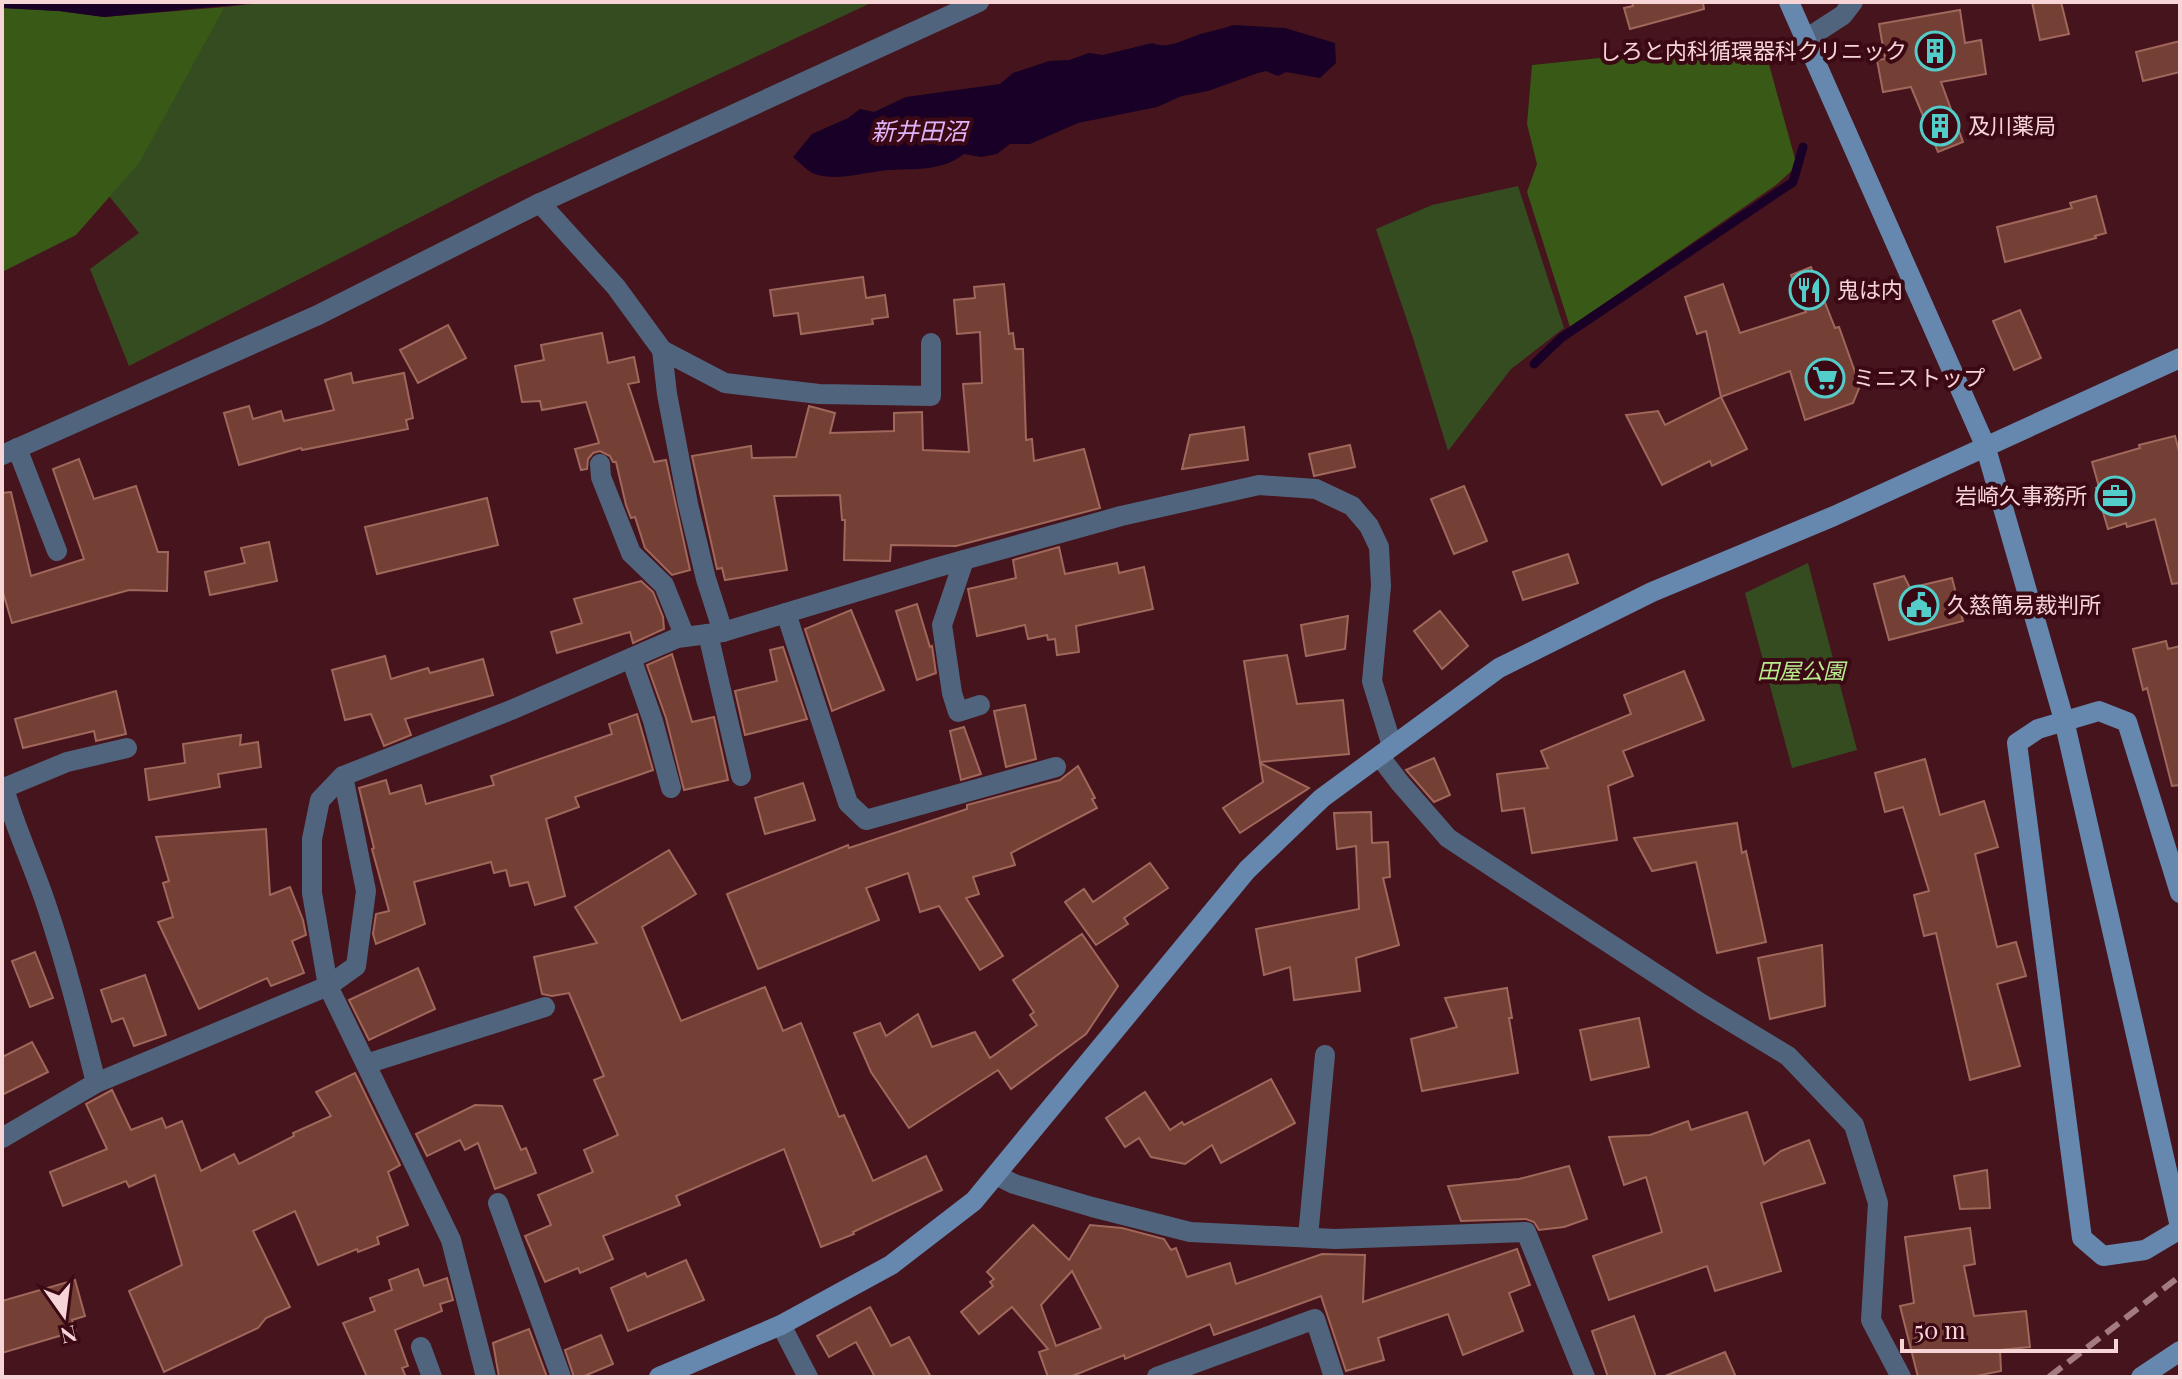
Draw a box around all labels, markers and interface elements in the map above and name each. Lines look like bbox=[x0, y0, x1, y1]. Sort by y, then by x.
building icon: しろと内科循環器科クリニック bbox=[1914, 30, 1956, 72]
place label: しろと内科循環器科クリニック bbox=[1599, 35, 1907, 65]
building icon: 及川薬局 bbox=[1919, 105, 1961, 147]
place label: 及川薬局 bbox=[1968, 110, 2056, 140]
water label: 新井田沼 bbox=[871, 114, 970, 146]
restaurant icon: 鬼は内 bbox=[1788, 269, 1830, 311]
place label: 鬼は内 bbox=[1837, 274, 1903, 304]
supermarket icon: ミニストップ bbox=[1804, 357, 1846, 399]
place label: ミニストップ bbox=[1853, 362, 1985, 392]
office icon: 岩崎久事務所 bbox=[2094, 475, 2136, 517]
place label: 岩崎久事務所 bbox=[1955, 480, 2087, 510]
public building icon: 久慈簡易裁判所 bbox=[1898, 584, 1940, 626]
place label: 久慈簡易裁判所 bbox=[1947, 589, 2101, 619]
park label: 田屋公園 bbox=[1757, 655, 1848, 685]
north arrow bbox=[24, 1275, 104, 1355]
scale bar bbox=[1902, 1303, 2116, 1353]
text: 50 m bbox=[1914, 1313, 1966, 1345]
text: N bbox=[58, 1319, 80, 1352]

